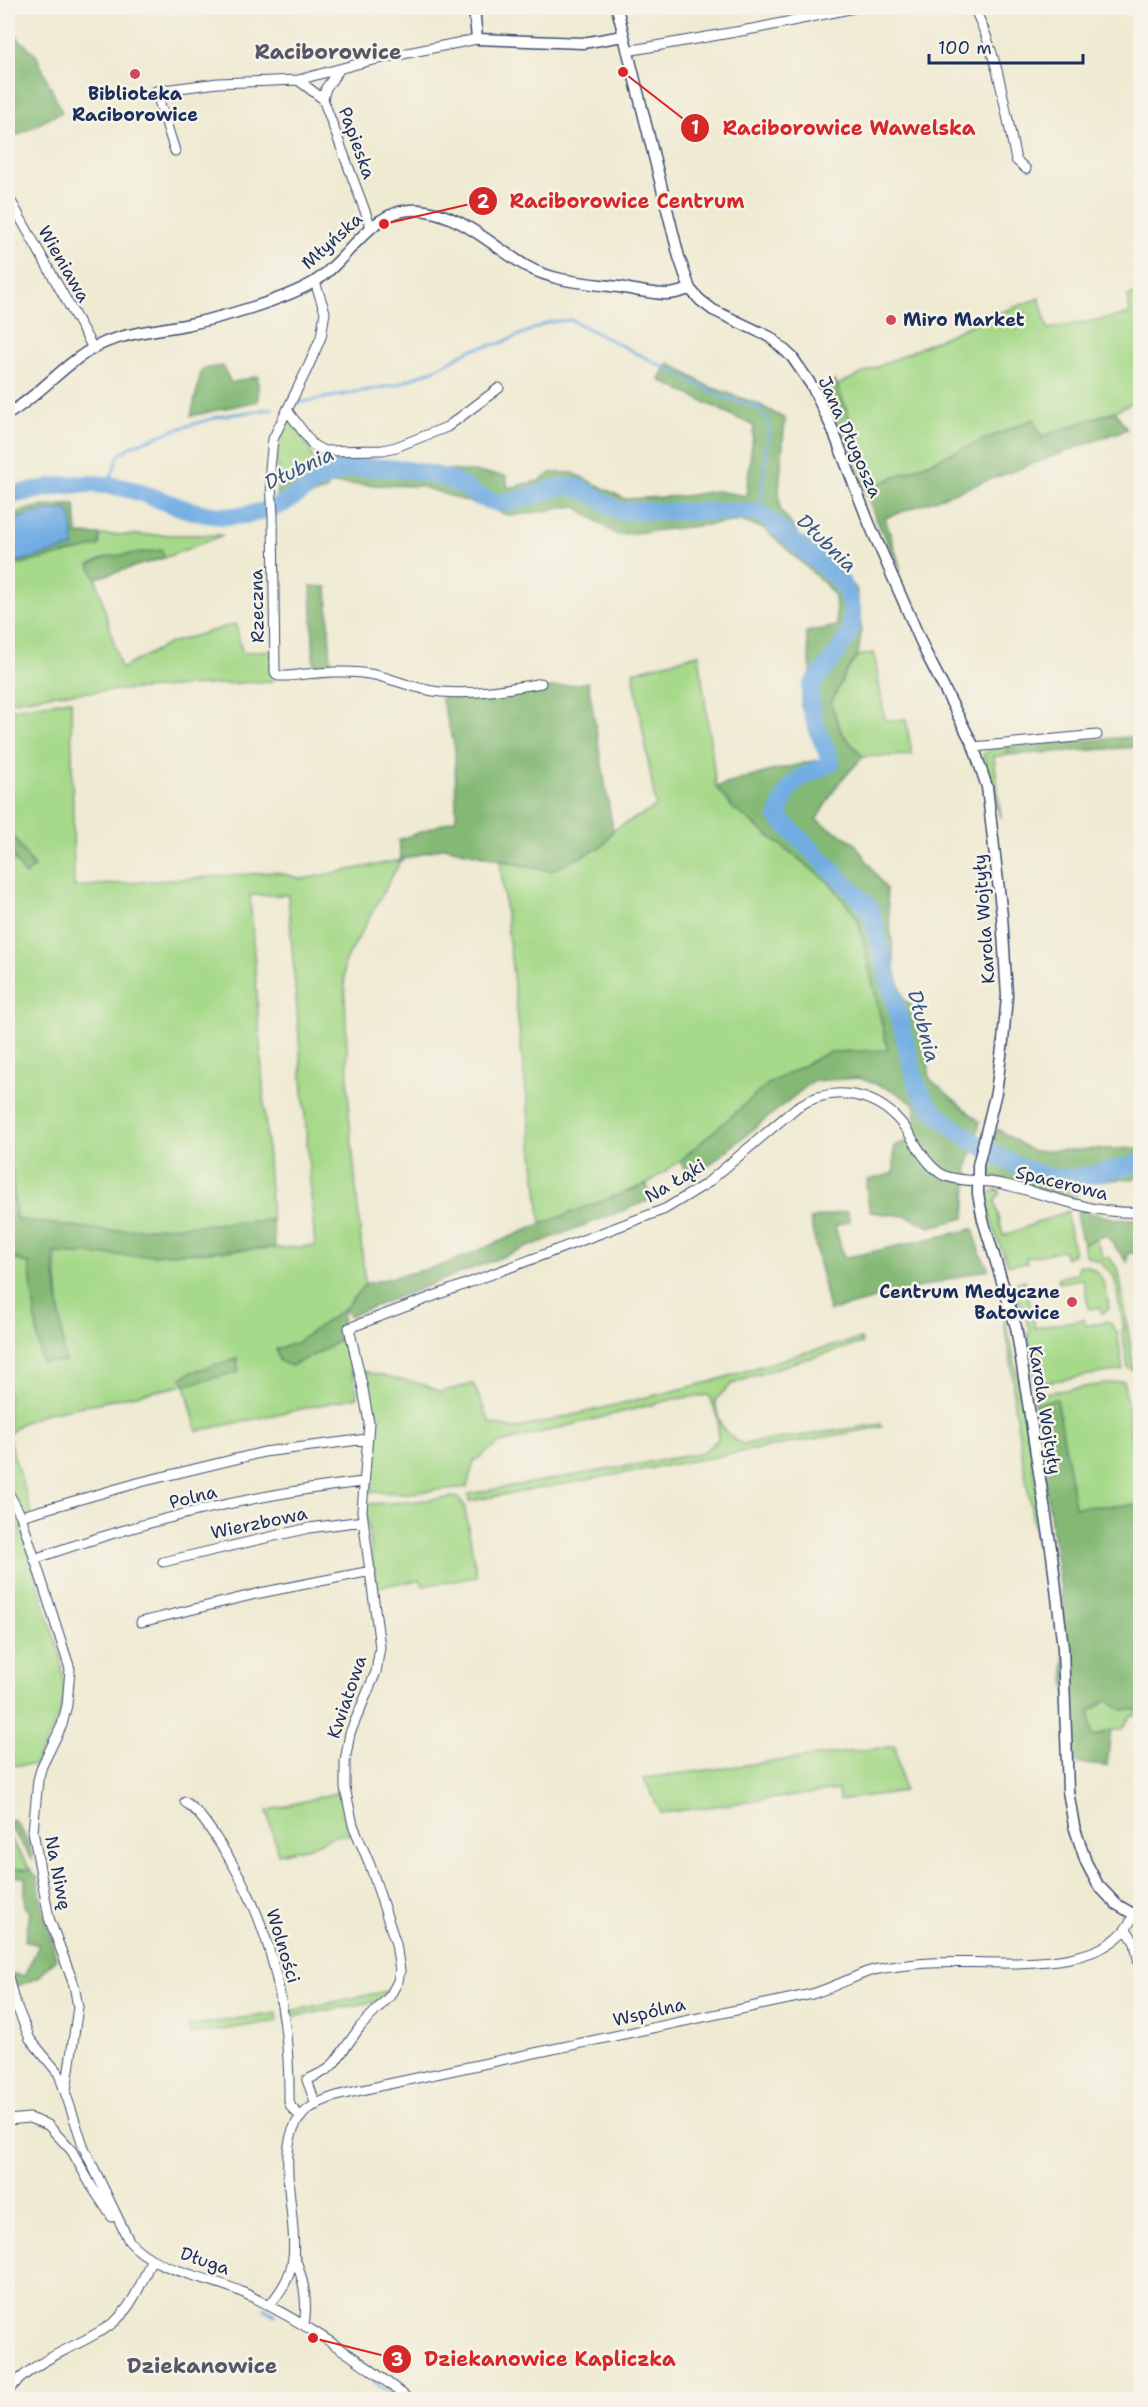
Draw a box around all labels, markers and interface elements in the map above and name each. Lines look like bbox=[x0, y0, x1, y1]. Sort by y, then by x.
scale bar bbox=[929, 27, 1084, 65]
text: 100 m bbox=[938, 36, 992, 60]
district label: Raciborowice bbox=[254, 38, 402, 66]
marker: Biblioteka Raciborowice bbox=[128, 67, 142, 81]
place label: Biblioteka Raciborowice bbox=[72, 82, 198, 127]
street label: Papieska bbox=[333, 104, 381, 182]
callout: Raciborowice Wawelska bbox=[680, 109, 987, 147]
text: Raciborowice Wawelska bbox=[723, 115, 976, 141]
text: 1 bbox=[691, 116, 699, 140]
callout: Raciborowice Centrum bbox=[468, 182, 757, 220]
text: Raciborowice Centrum bbox=[509, 188, 745, 214]
text: 2 bbox=[477, 190, 490, 214]
street label: Młyńska bbox=[296, 207, 368, 275]
street label: Wieniawa bbox=[32, 221, 96, 307]
place label: Miro Market bbox=[903, 308, 1025, 332]
marker: Miro Market bbox=[884, 313, 898, 327]
street label: Jana Długosza bbox=[812, 372, 888, 502]
water label: Dłubnia bbox=[260, 441, 338, 495]
water label: Dłubnia bbox=[791, 508, 863, 578]
street label: Rzeczna bbox=[244, 569, 270, 643]
street label: Karola Wojtyły bbox=[967, 853, 1001, 985]
water label: Dłubnia bbox=[902, 987, 946, 1065]
street label: Na Łąki bbox=[640, 1154, 710, 1208]
street label: Spacerowa bbox=[1013, 1160, 1111, 1206]
place label: Centrum Medyczne Batowice bbox=[879, 1280, 1060, 1325]
marker: Centrum Medyczne Batowice bbox=[1065, 1295, 1079, 1309]
street label: Karola Wojtyły bbox=[1023, 1344, 1067, 1476]
street label: Polna bbox=[167, 1480, 219, 1514]
street label: Wierzbowa bbox=[209, 1501, 309, 1545]
street label: Kwiatowa bbox=[322, 1652, 372, 1742]
street label: Na Niwę bbox=[39, 1834, 77, 1912]
street label: Wolności bbox=[260, 1906, 306, 1986]
street label: Wspólna bbox=[610, 1992, 688, 2032]
street label: Długa bbox=[177, 2241, 233, 2281]
callout: Dziekanowice Kapliczka bbox=[382, 2340, 688, 2378]
text: Dziekanowice Kapliczka bbox=[424, 2346, 676, 2372]
text: 3 bbox=[391, 2348, 403, 2372]
district label: Dziekanowice bbox=[127, 2352, 277, 2380]

